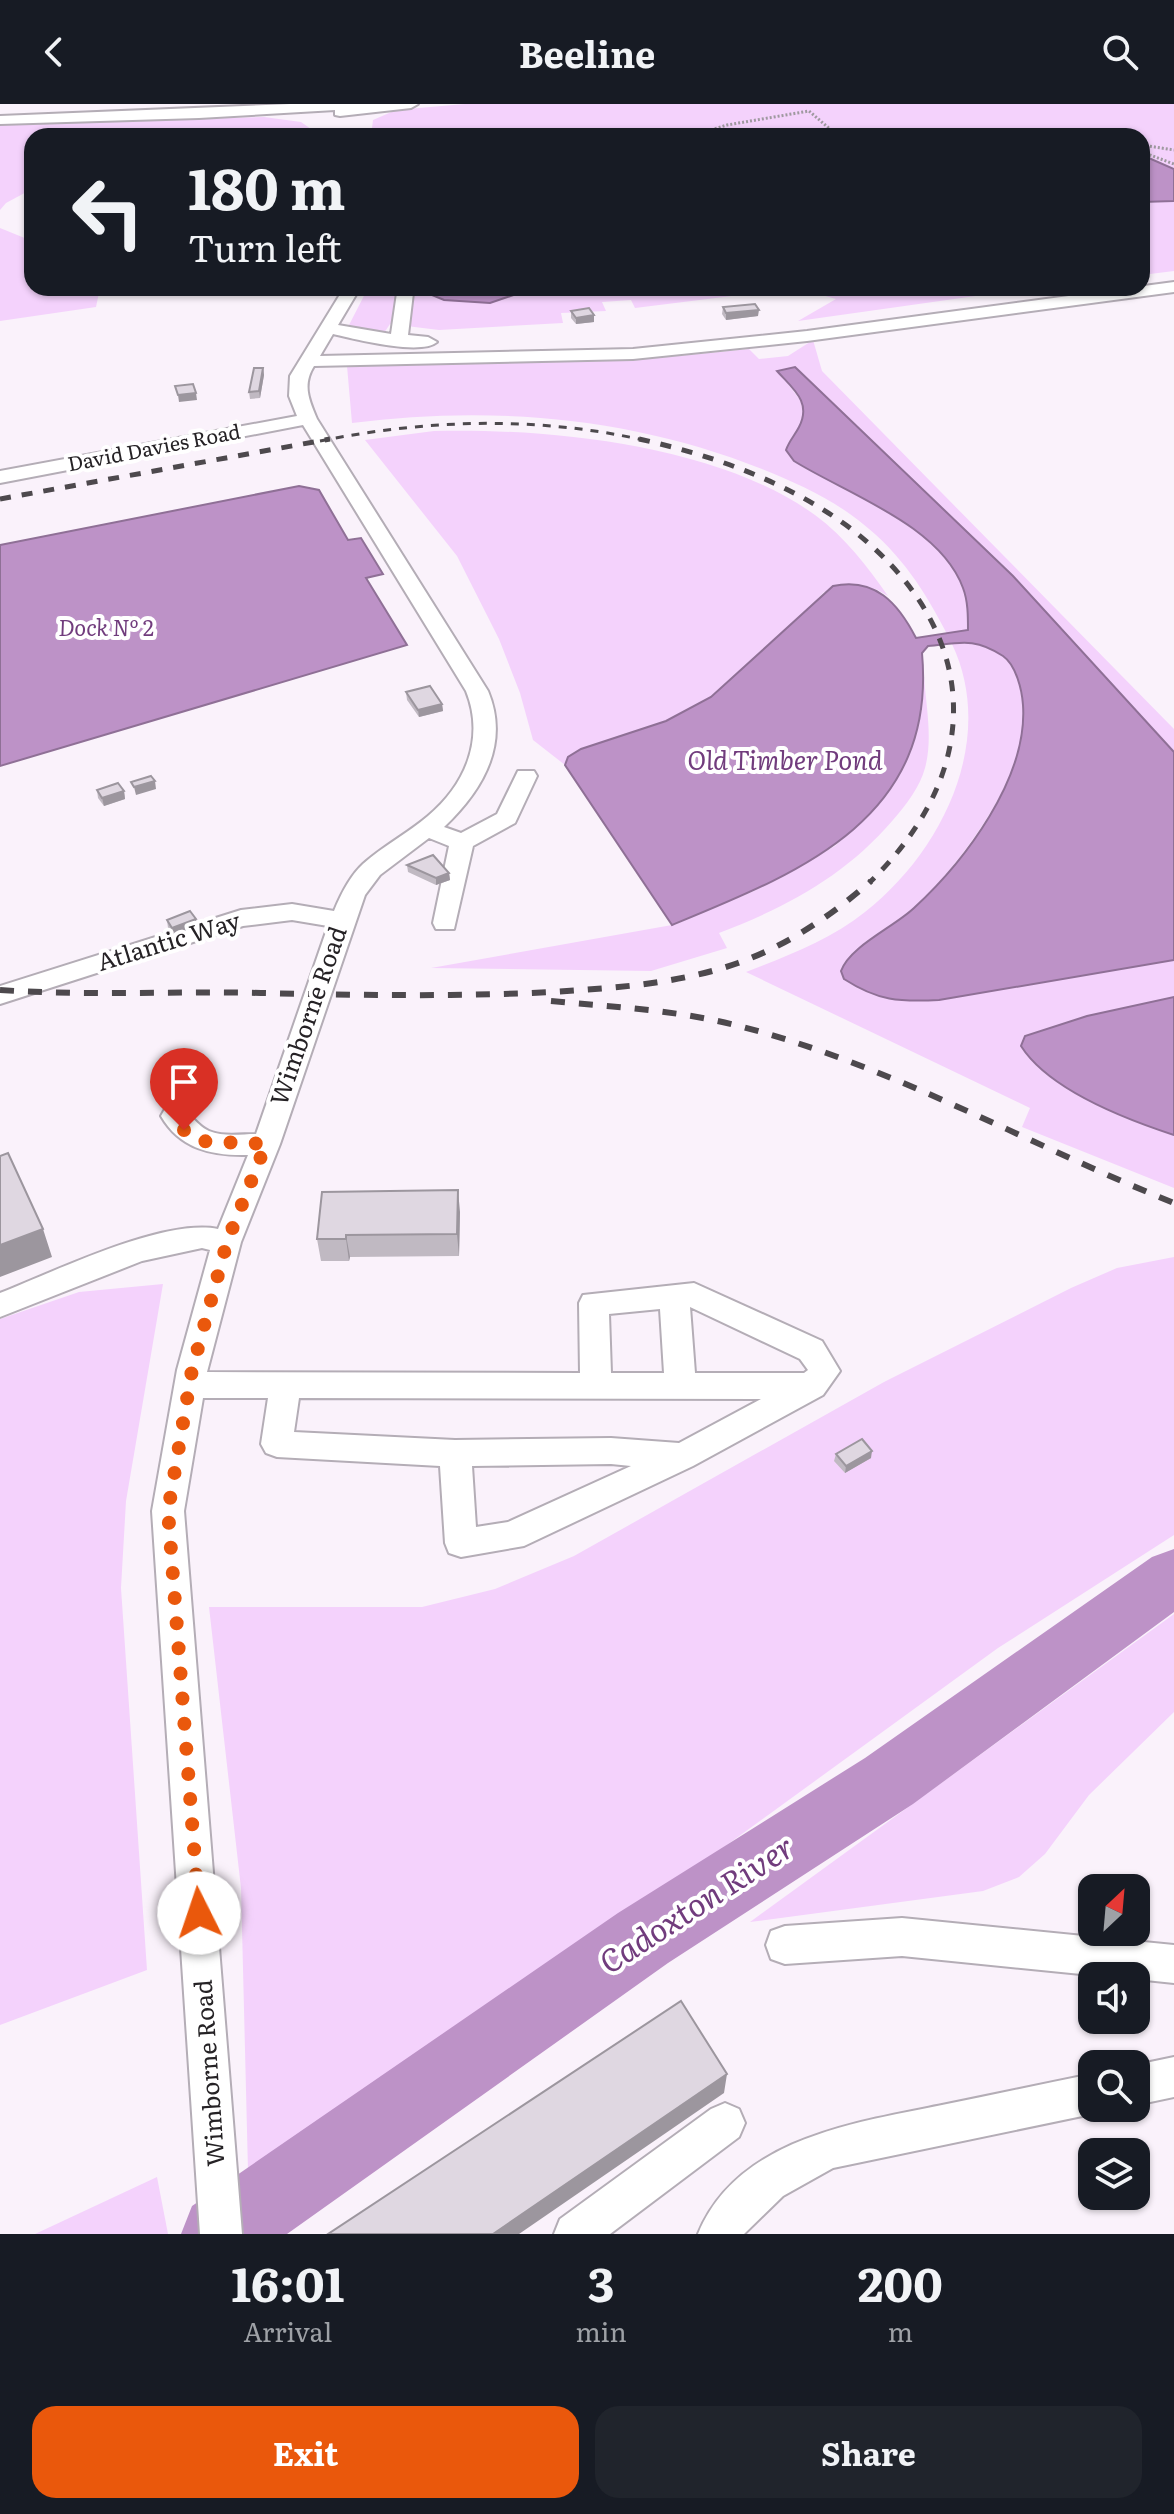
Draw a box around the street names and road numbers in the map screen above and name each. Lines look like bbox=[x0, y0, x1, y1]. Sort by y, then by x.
street label: David Davies Road bbox=[65, 415, 243, 478]
street label: Atlantic Way bbox=[92, 901, 244, 978]
street label: Wimborne Road bbox=[260, 921, 354, 1109]
street label: Wimborne Road bbox=[183, 1978, 231, 2168]

